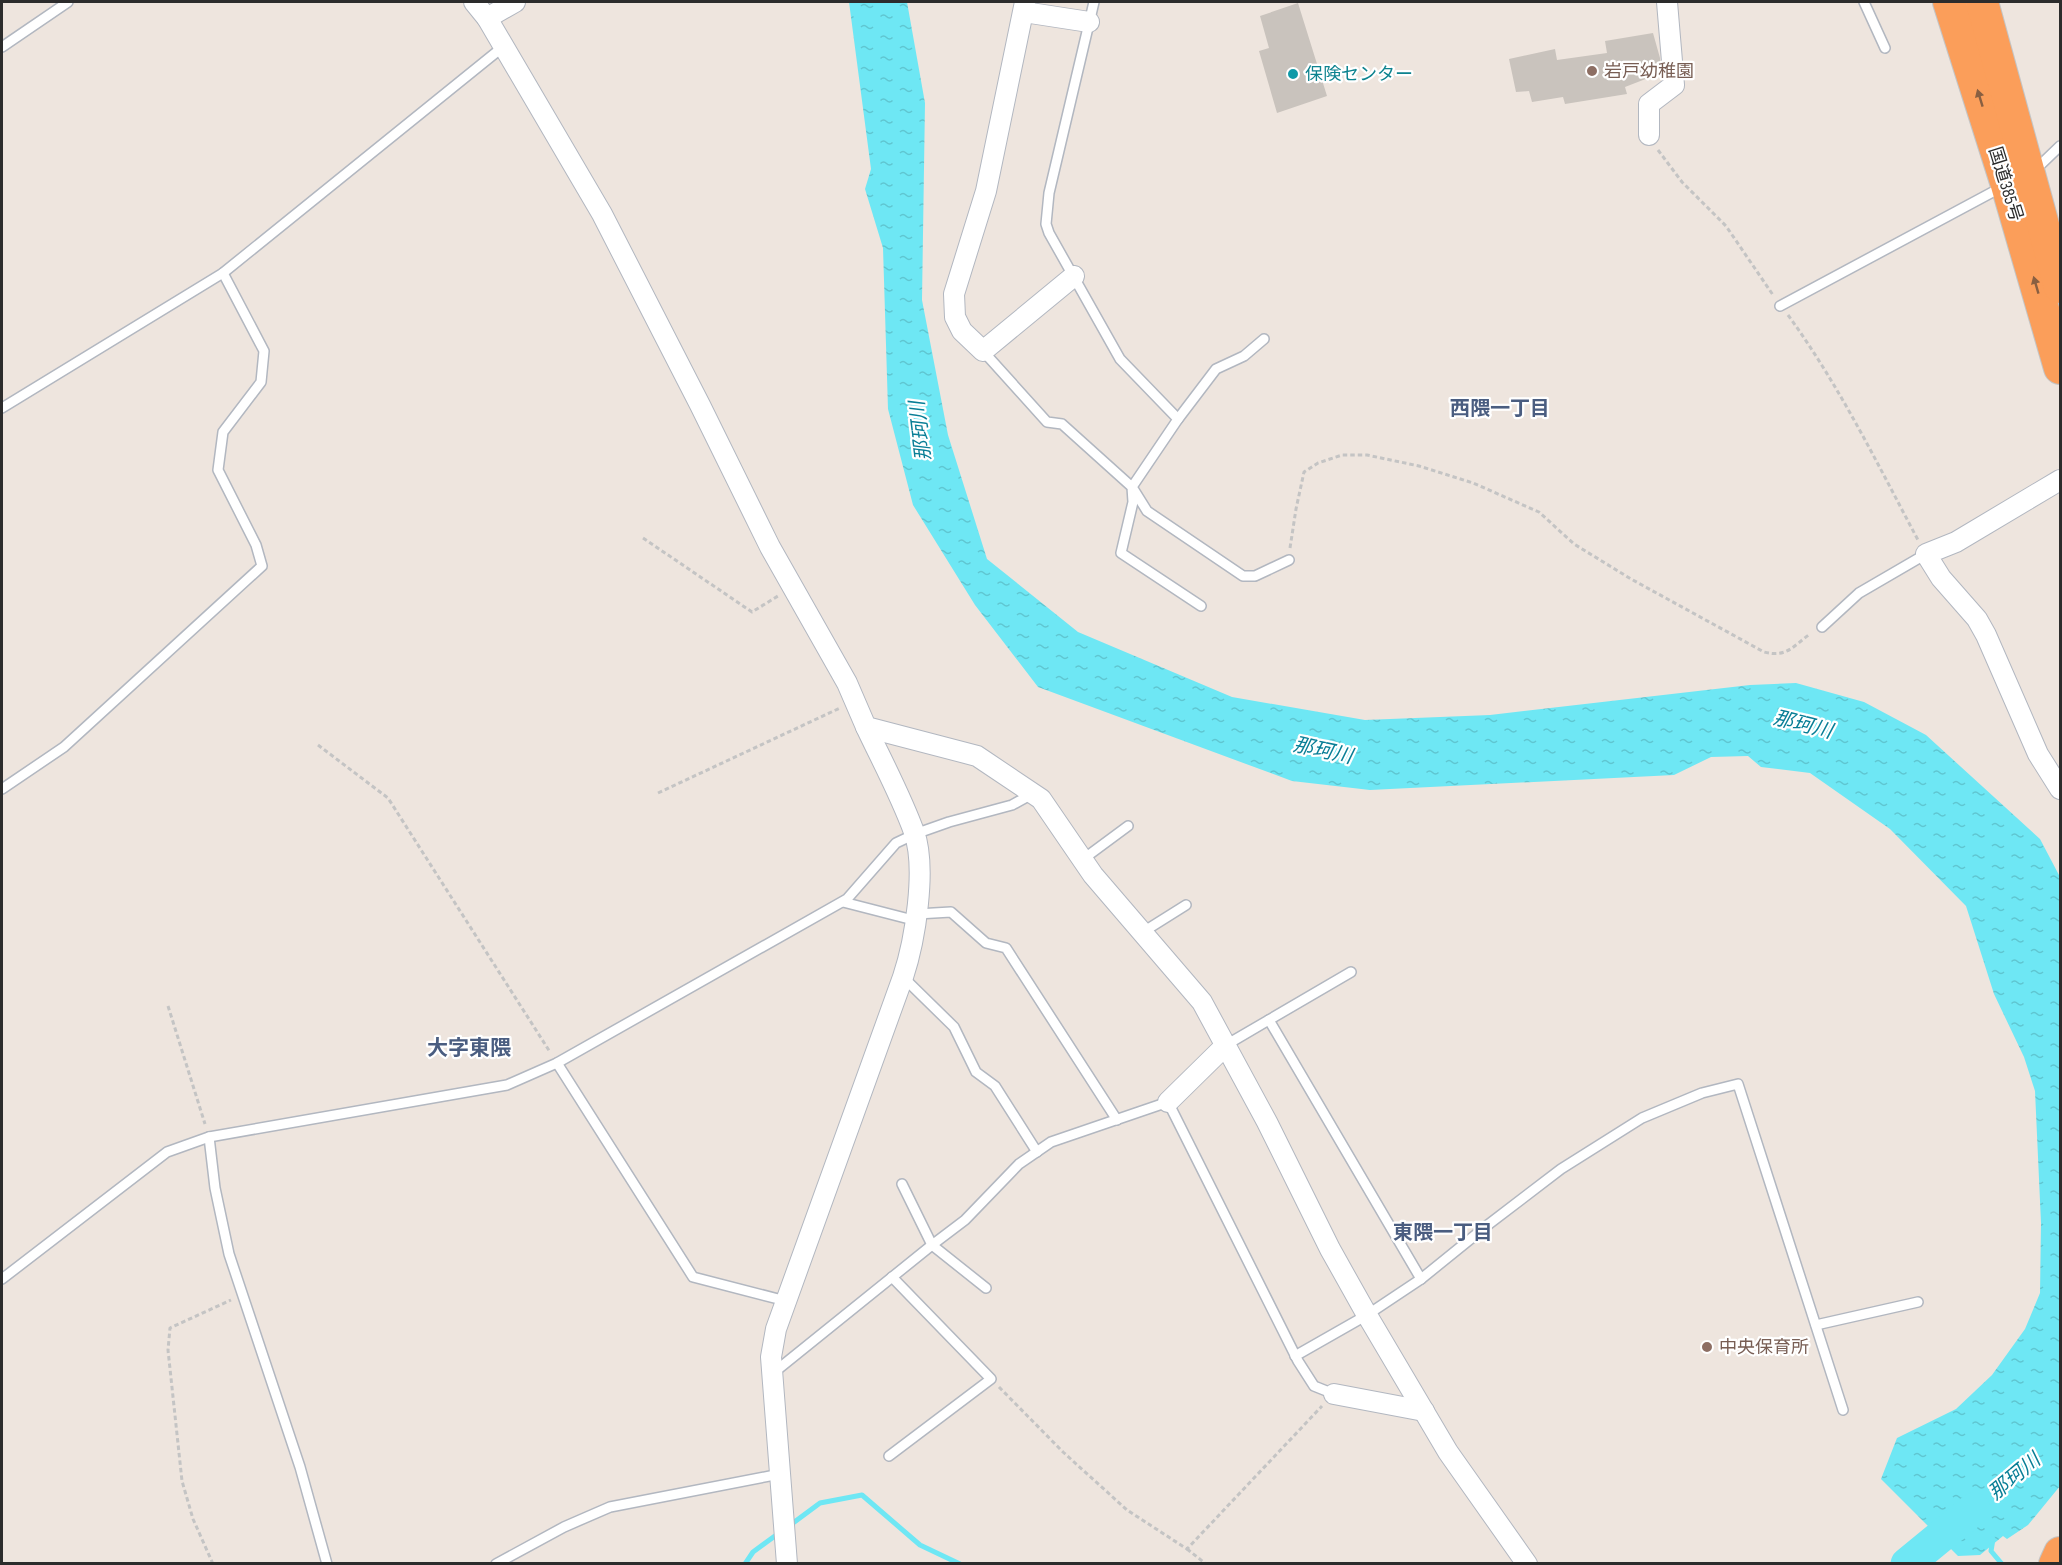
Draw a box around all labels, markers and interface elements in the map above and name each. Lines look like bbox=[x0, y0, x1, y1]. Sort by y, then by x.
place label: 岩戸幼稚園 bbox=[1604, 61, 1694, 82]
place label: 保険センター bbox=[1305, 64, 1413, 85]
marker: 岩戸幼稚園 bbox=[1585, 64, 1599, 78]
marker: 保険センター bbox=[1286, 67, 1300, 81]
one-way arrow bbox=[1975, 89, 1984, 107]
street label: 国道385号 bbox=[1984, 144, 2027, 224]
one-way arrow bbox=[2031, 275, 2040, 293]
district label: 西隈一丁目 bbox=[1450, 397, 1550, 421]
water label: 那珂川 bbox=[905, 398, 937, 462]
water label: 那珂川 bbox=[1771, 706, 1837, 744]
water label: 那珂川 bbox=[1291, 733, 1357, 769]
district label: 大字東隈 bbox=[427, 1036, 511, 1061]
district label: 東隈一丁目 bbox=[1393, 1221, 1493, 1245]
place label: 中央保育所 bbox=[1719, 1337, 1809, 1358]
marker: 中央保育所 bbox=[1700, 1340, 1714, 1354]
water label: 那珂川 bbox=[1984, 1447, 2047, 1505]

